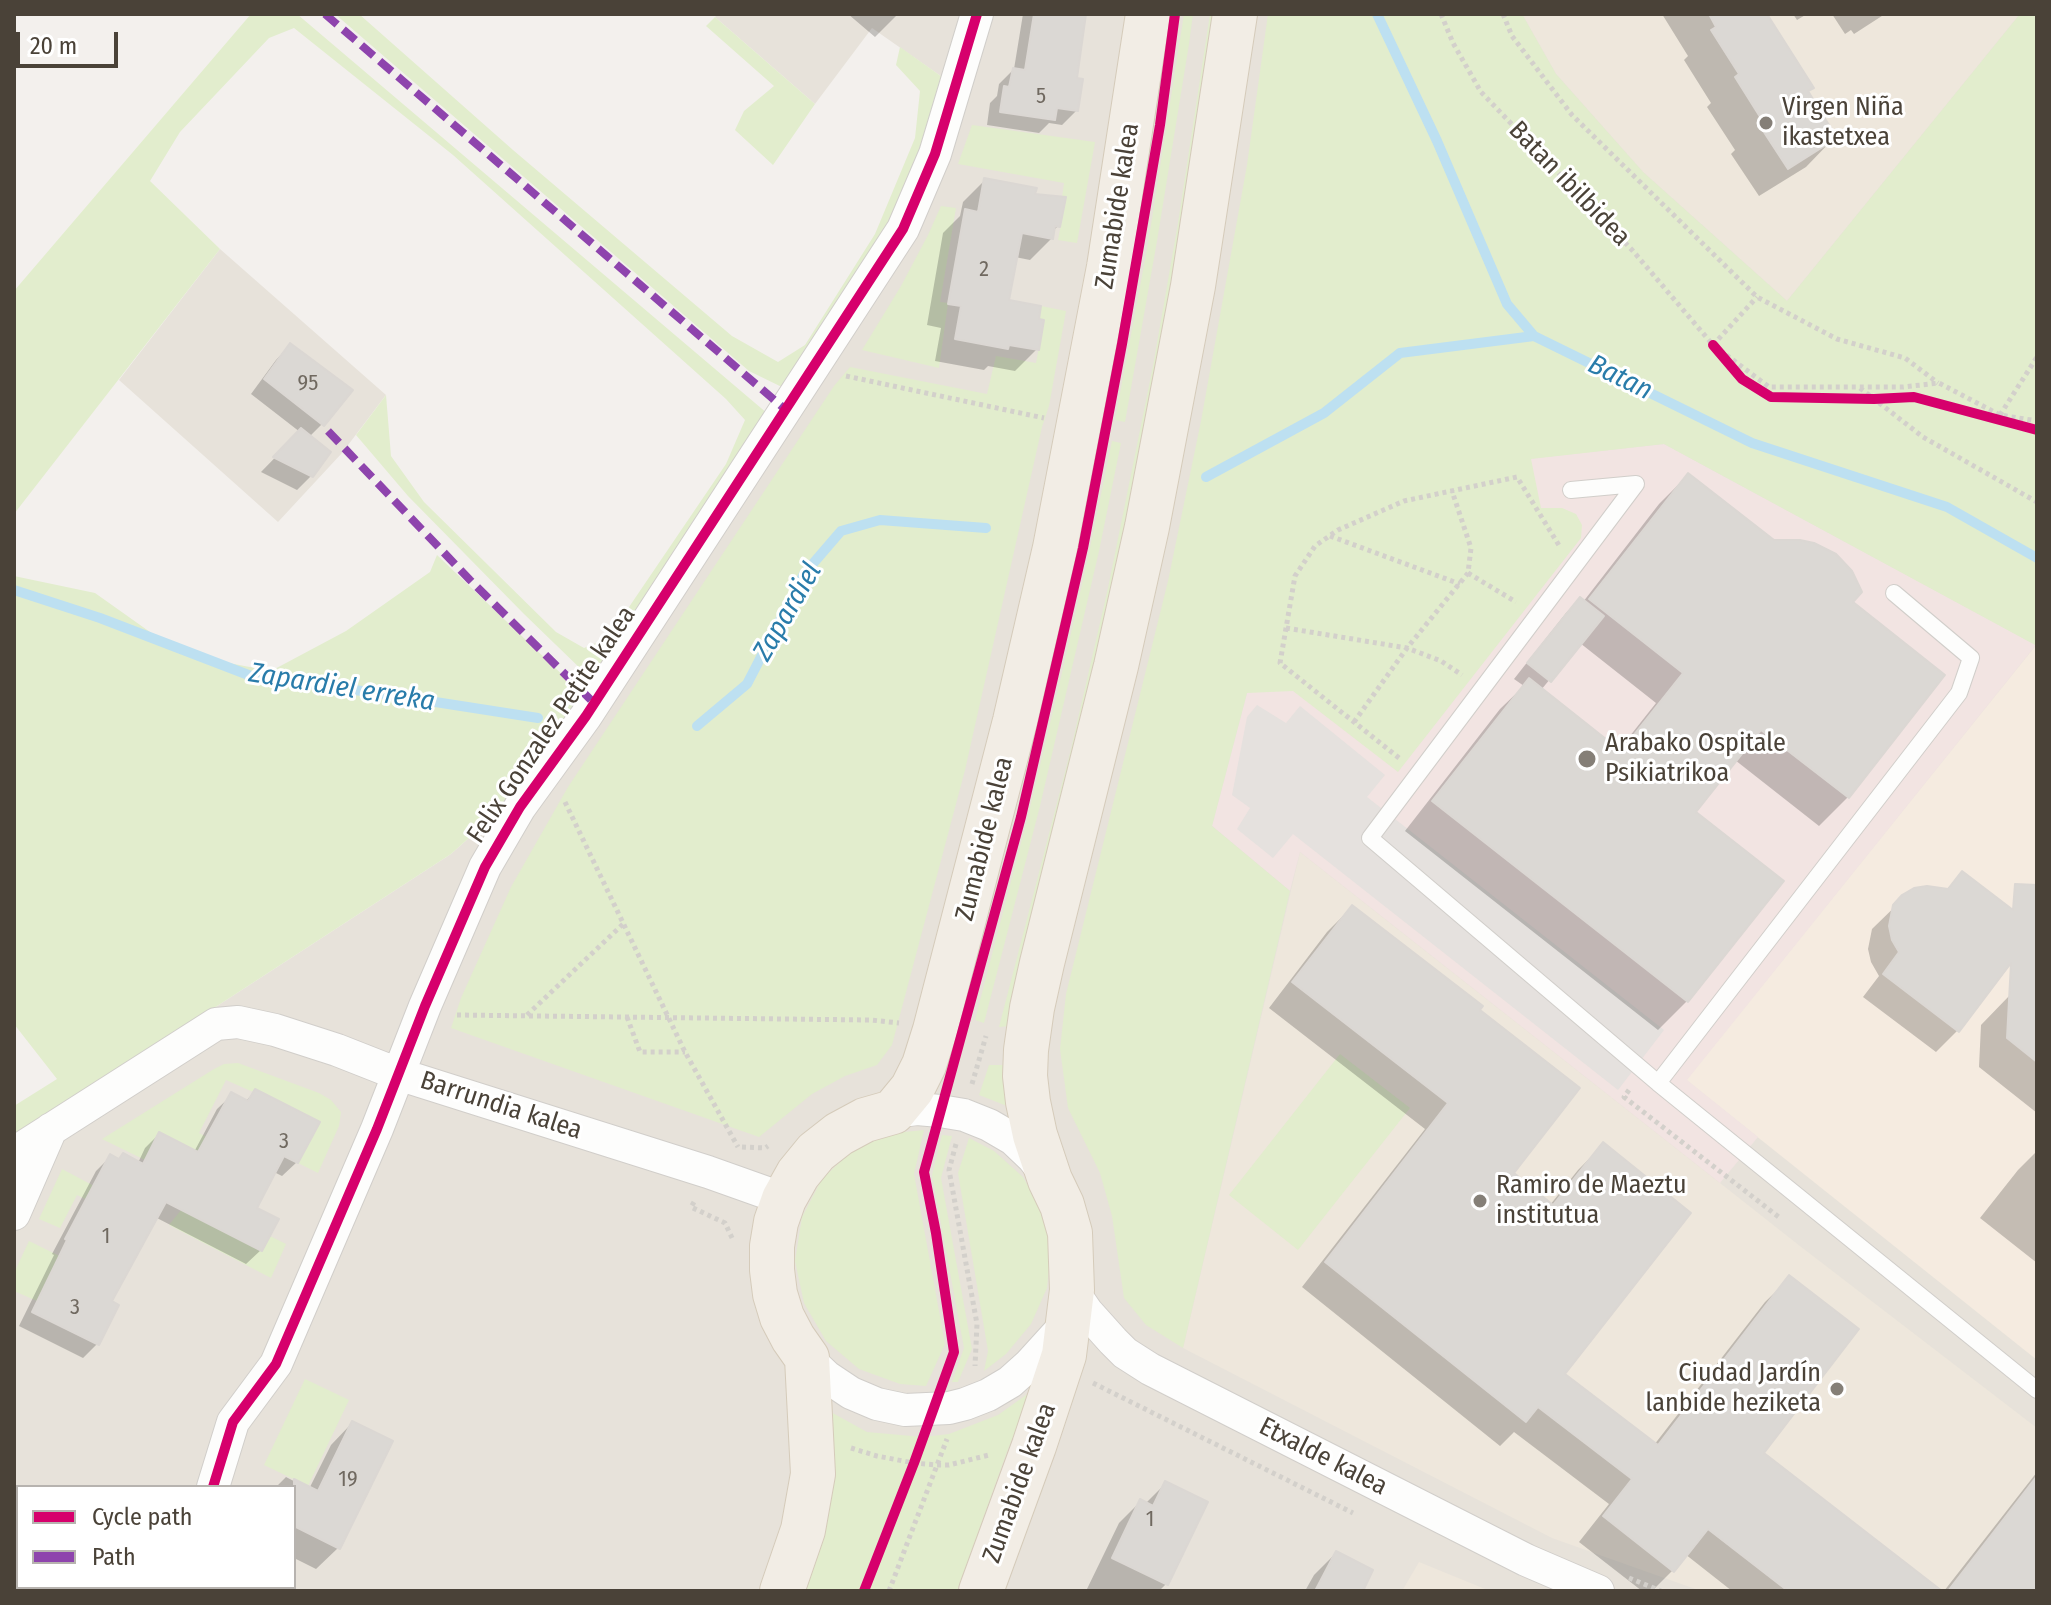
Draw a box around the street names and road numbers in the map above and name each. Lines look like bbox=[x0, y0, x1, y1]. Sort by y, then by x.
street label: Batan ibilbidea bbox=[1502, 115, 1636, 253]
street label: Zumabide kalea bbox=[1089, 121, 1147, 291]
street label: Felix Gonzalez Petite kalea bbox=[461, 601, 643, 849]
street label: Zumabide kalea bbox=[950, 754, 1020, 924]
street label: Barrundia kalea bbox=[416, 1065, 586, 1147]
street label: Zumabide kalea bbox=[977, 1399, 1063, 1567]
street label: Etxalde kalea bbox=[1254, 1411, 1392, 1503]

